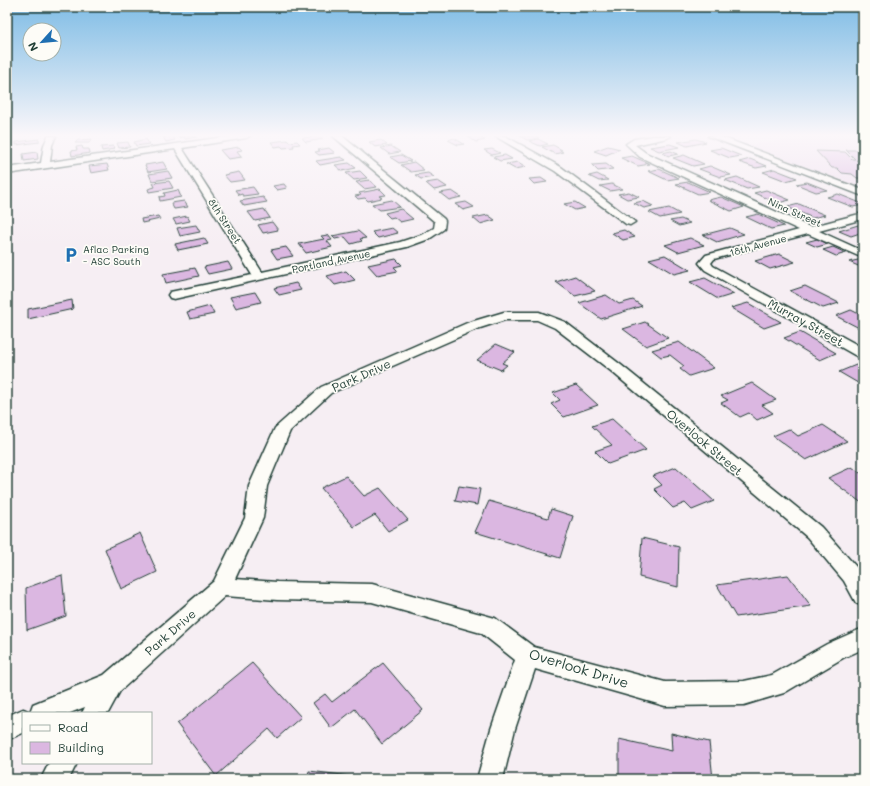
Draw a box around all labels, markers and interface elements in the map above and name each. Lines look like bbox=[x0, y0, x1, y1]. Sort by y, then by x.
north arrow bbox=[22, 22, 62, 62]
text: N bbox=[24, 40, 41, 54]
street label: Nina Street bbox=[766, 194, 824, 230]
street label: 8th Street bbox=[205, 196, 245, 246]
street label: 18th Avenue bbox=[728, 231, 788, 259]
place label: Aflac Parking - ASC South bbox=[83, 242, 149, 268]
parking icon: Aflac Parking - ASC South bbox=[62, 246, 80, 264]
street label: Portland Avenue bbox=[290, 246, 372, 276]
street label: Murray Street bbox=[765, 295, 847, 349]
street label: Park Drive bbox=[329, 355, 393, 395]
street label: Overlook Street bbox=[663, 405, 747, 479]
street label: Park Drive bbox=[141, 605, 199, 659]
street label: Overlook Drive bbox=[527, 644, 631, 692]
legend bbox=[22, 712, 152, 764]
text: Road bbox=[58, 719, 88, 735]
text: Building bbox=[58, 739, 104, 755]

